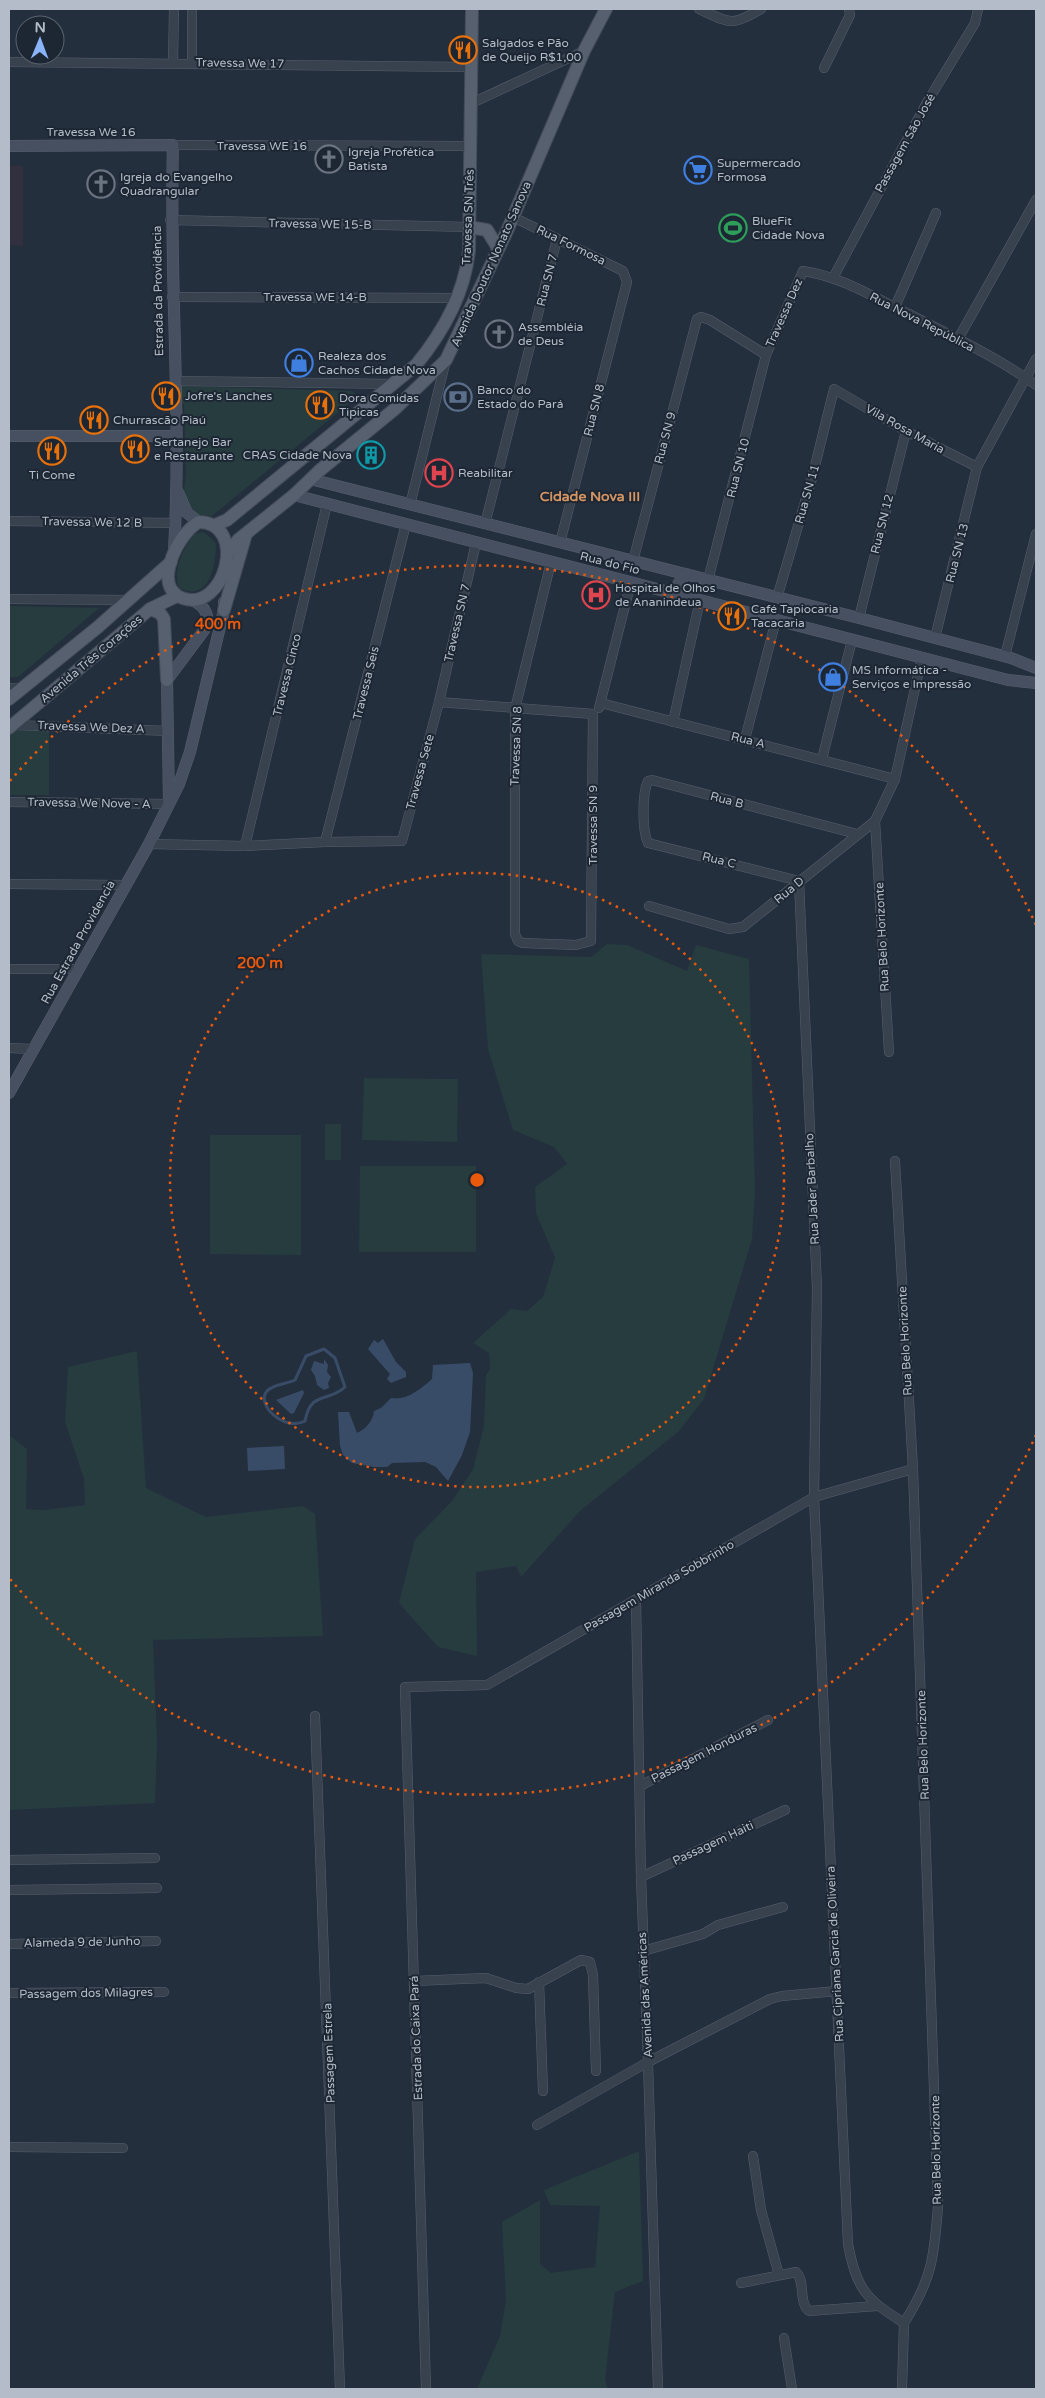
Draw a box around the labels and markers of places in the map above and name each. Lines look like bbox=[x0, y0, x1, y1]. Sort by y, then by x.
restaurant icon: Salgados e Pão de Queijo R$1,00 bbox=[448, 35, 478, 65]
place label: Salgados e Pão de Queijo R$1,00 bbox=[482, 36, 582, 64]
church icon: Igreja Profética Batista bbox=[314, 144, 344, 174]
place label: Igreja Profética Batista bbox=[348, 145, 434, 173]
supermarket icon: Supermercado Formosa bbox=[683, 155, 713, 185]
place label: Supermercado Formosa bbox=[717, 156, 801, 184]
church icon: Igreja do Evangelho Quadrangular bbox=[86, 169, 116, 199]
place label: Igreja do Evangelho Quadrangular bbox=[120, 170, 233, 198]
sports icon: BlueFit Cidade Nova bbox=[718, 213, 748, 243]
place label: BlueFit Cidade Nova bbox=[752, 214, 825, 242]
church icon: Assembléia de Deus bbox=[484, 319, 514, 349]
place label: Assembléia de Deus bbox=[518, 320, 583, 348]
shop icon: Realeza dos Cachos Cidade Nova bbox=[284, 348, 314, 378]
place label: Realeza dos Cachos Cidade Nova bbox=[318, 349, 436, 377]
restaurant icon: Jofre's Lanches bbox=[151, 381, 181, 411]
bank icon: Banco do Estado do Pará bbox=[443, 382, 473, 412]
place label: Banco do Estado do Pará bbox=[477, 383, 563, 411]
place label: Jofre's Lanches bbox=[185, 389, 273, 403]
restaurant icon: Dora Comidas Tipicas bbox=[305, 390, 335, 420]
place label: Dora Comidas Tipicas bbox=[339, 391, 419, 419]
restaurant icon: Churrascão Piaú bbox=[79, 405, 109, 435]
place label: Churrascão Piaú bbox=[113, 413, 206, 427]
restaurant icon: Sertanejo Bar e Restaurante bbox=[120, 434, 150, 464]
place label: Sertanejo Bar e Restaurante bbox=[154, 435, 234, 463]
restaurant icon: Ti Come bbox=[37, 436, 67, 466]
building icon: CRAS Cidade Nova bbox=[356, 440, 386, 470]
place label: CRAS Cidade Nova bbox=[243, 448, 352, 462]
hospital icon: Reabilitar bbox=[424, 458, 454, 488]
place label: Reabilitar bbox=[458, 466, 513, 480]
place label: Ti Come bbox=[29, 468, 75, 482]
hospital icon: Hospital de Olhos de Ananindeua bbox=[581, 580, 611, 610]
place label: Hospital de Olhos de Ananindeua bbox=[615, 581, 716, 609]
restaurant icon: Café Tapiocaria Tacacaria bbox=[717, 601, 747, 631]
place label: Café Tapiocaria Tacacaria bbox=[751, 602, 839, 630]
shop icon: MS Informática - Serviços e Impressão bbox=[818, 662, 848, 692]
place label: MS Informática - Serviços e Impressão bbox=[852, 663, 971, 691]
centre of rings bbox=[468, 1171, 486, 1189]

